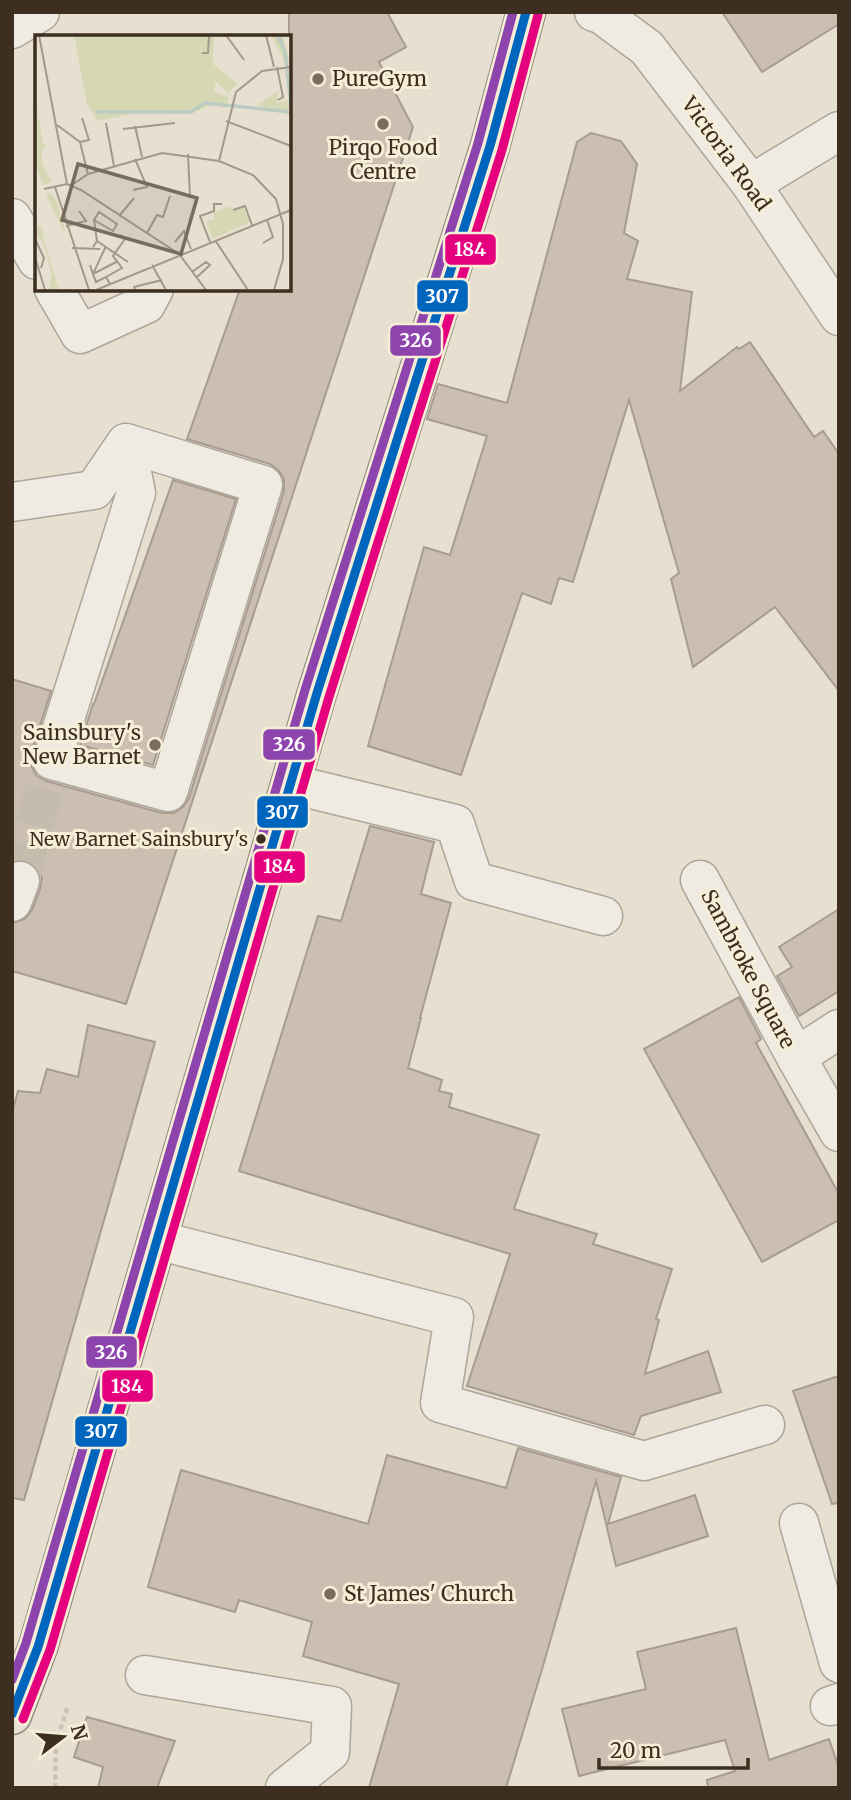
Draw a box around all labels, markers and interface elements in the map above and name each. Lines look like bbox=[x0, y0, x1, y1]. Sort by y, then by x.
inset map bbox=[35, 35, 290, 290]
place label: PureGym bbox=[332, 65, 427, 92]
marker: PureGym bbox=[310, 71, 326, 87]
street label: Victoria Road bbox=[675, 91, 777, 216]
marker: Pirqo Food Centre bbox=[375, 116, 391, 132]
place label: Pirqo Food Centre bbox=[328, 134, 438, 185]
line badge: 184 bbox=[444, 233, 497, 266]
text: 184 bbox=[454, 237, 486, 261]
line badge: 307 bbox=[416, 279, 469, 313]
text: 307 bbox=[425, 284, 459, 308]
line badge: 326 bbox=[389, 324, 442, 357]
text: 326 bbox=[400, 328, 432, 352]
place label: Sainsbury's New Barnet bbox=[23, 719, 141, 770]
line badge: 326 bbox=[262, 728, 316, 761]
text: 326 bbox=[273, 732, 305, 756]
marker: Sainsbury's New Barnet bbox=[147, 737, 163, 753]
line badge: 307 bbox=[256, 795, 309, 829]
text: 307 bbox=[265, 800, 299, 824]
place label: New Barnet Sainsbury's bbox=[29, 827, 248, 851]
marker: New Barnet Sainsbury's bbox=[254, 832, 268, 846]
line badge: 184 bbox=[253, 850, 306, 884]
text: 184 bbox=[263, 854, 295, 878]
street label: Sambroke Square bbox=[695, 885, 802, 1053]
line badge: 326 bbox=[85, 1335, 138, 1369]
text: 326 bbox=[95, 1340, 127, 1364]
line badge: 184 bbox=[101, 1369, 154, 1403]
text: 184 bbox=[111, 1374, 143, 1398]
line badge: 307 bbox=[74, 1415, 128, 1448]
text: 307 bbox=[84, 1419, 118, 1443]
place label: St James' Church bbox=[344, 1580, 514, 1607]
marker: St James' Church bbox=[322, 1586, 338, 1602]
north arrow bbox=[28, 1702, 98, 1772]
text: N bbox=[66, 1722, 93, 1743]
scale bar bbox=[599, 1727, 748, 1771]
text: 20 m bbox=[610, 1737, 662, 1764]

